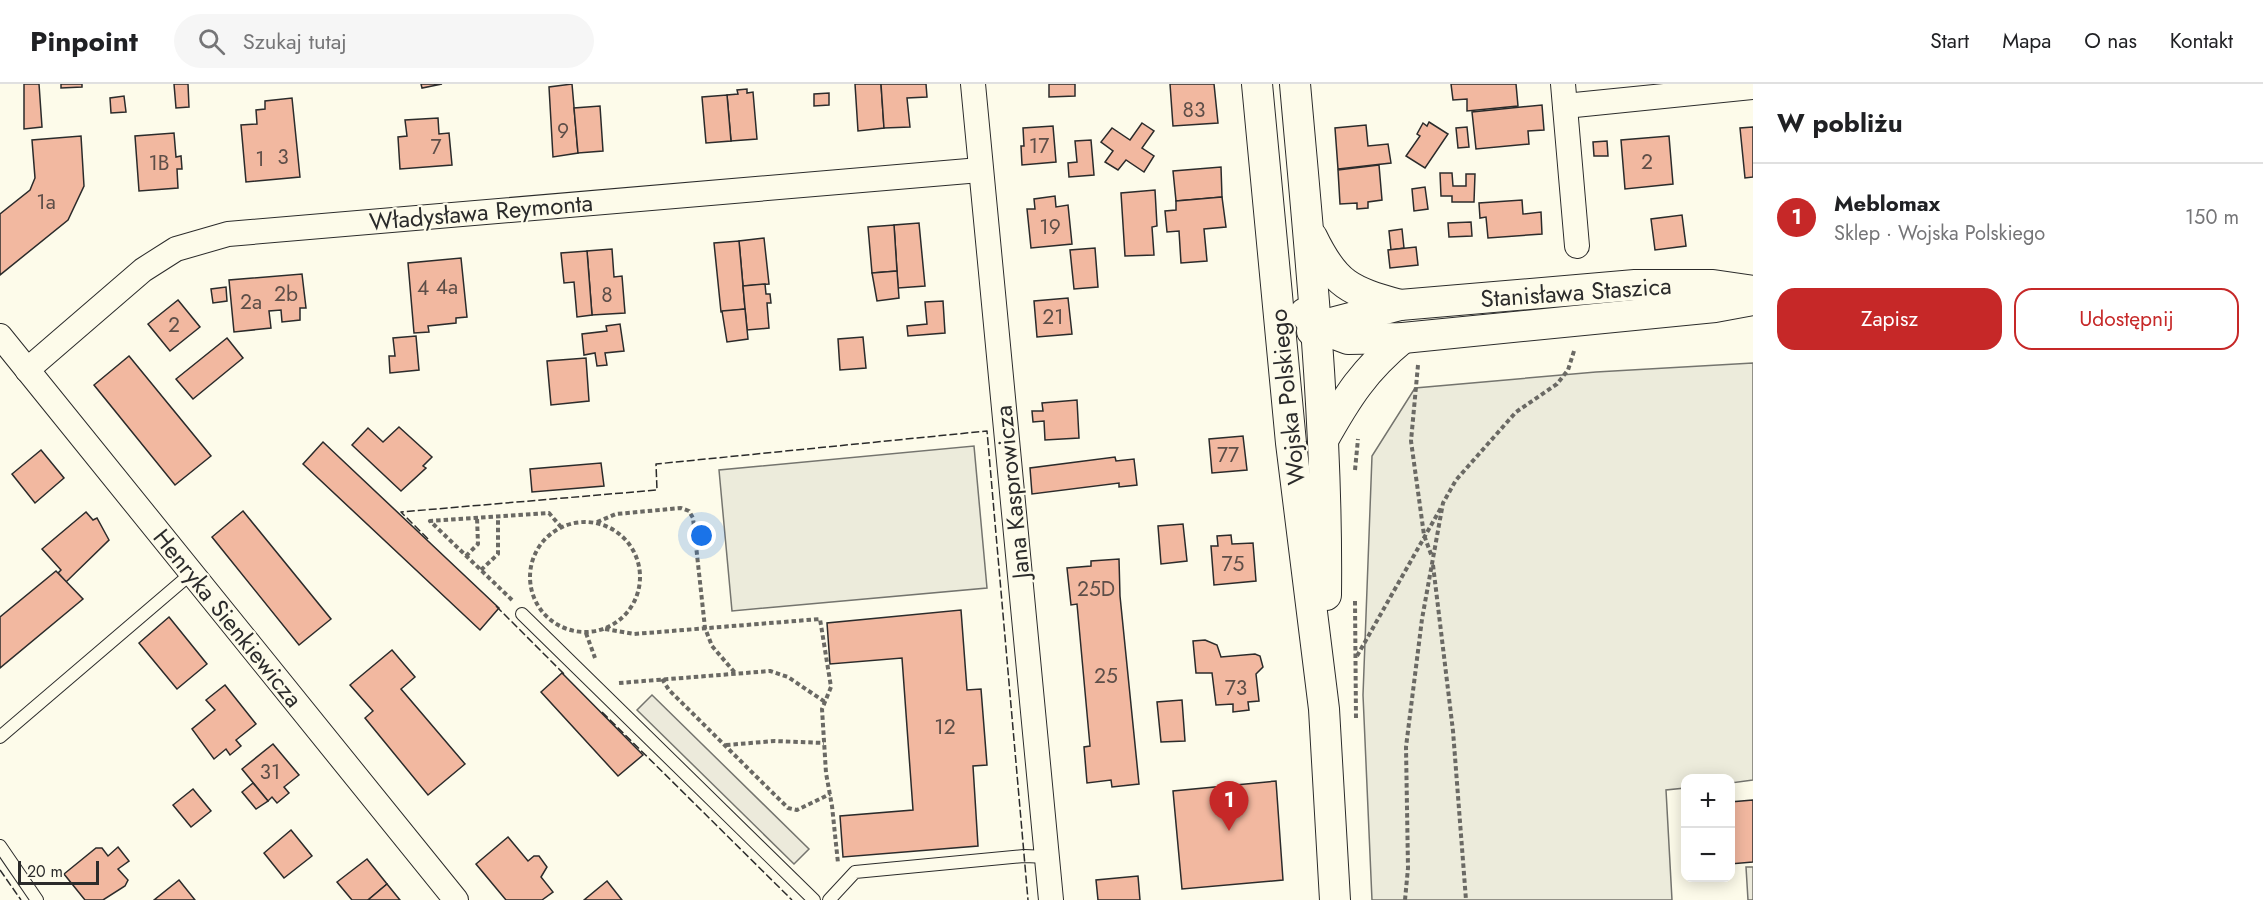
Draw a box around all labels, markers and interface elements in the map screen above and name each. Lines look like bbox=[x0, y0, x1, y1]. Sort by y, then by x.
search box bbox=[174, 14, 594, 68]
text: Pinpoint bbox=[30, 21, 138, 62]
icon: search bbox=[195, 25, 228, 58]
text: Szukaj tutaj bbox=[243, 25, 347, 57]
text: Start bbox=[1930, 26, 1969, 56]
text: Mapa bbox=[2002, 26, 2051, 56]
text: O nas bbox=[2084, 26, 2137, 56]
text: Kontakt bbox=[2170, 26, 2233, 56]
house number: 83 bbox=[1183, 95, 1205, 125]
text: W pobliżu bbox=[1777, 104, 1903, 142]
house number: 9 bbox=[557, 116, 569, 146]
house number: 17 bbox=[1029, 131, 1049, 161]
house number: 7 bbox=[430, 132, 442, 162]
house number: 3 bbox=[277, 142, 289, 172]
house number: 1 bbox=[255, 144, 265, 174]
house number: 2 bbox=[1641, 147, 1653, 177]
house number: 1B bbox=[148, 148, 170, 178]
street label: Władysława Reymonta bbox=[368, 185, 594, 239]
house number: 1a bbox=[36, 187, 56, 217]
text: Meblomax bbox=[1834, 187, 1940, 219]
text: 1 bbox=[1791, 203, 1802, 232]
text: 150 m bbox=[2185, 203, 2239, 232]
house number: 19 bbox=[1039, 212, 1061, 242]
text: Sklep · Wojska Polskiego bbox=[1834, 219, 2045, 248]
street label: Stanisława Staszica bbox=[1479, 268, 1673, 316]
house number: 4a bbox=[436, 272, 458, 302]
house number: 4 bbox=[417, 273, 429, 303]
house number: 2b bbox=[274, 279, 298, 309]
house number: 8 bbox=[601, 280, 613, 310]
house number: 2a bbox=[240, 287, 262, 317]
button: Zapisz bbox=[1777, 288, 2002, 350]
button: Udostępnij bbox=[2014, 288, 2239, 350]
house number: 21 bbox=[1042, 302, 1064, 332]
street label: Wojska Polskiego bbox=[1260, 307, 1314, 487]
house number: 2 bbox=[168, 310, 180, 340]
street label: Jana Kasprowicza bbox=[985, 403, 1039, 584]
house number: 77 bbox=[1217, 440, 1239, 470]
street label: Henryka Sienkiewicza bbox=[145, 521, 311, 715]
your location bbox=[687, 521, 716, 550]
house number: 75 bbox=[1222, 549, 1244, 579]
house number: 25D bbox=[1077, 574, 1115, 604]
house number: 25 bbox=[1094, 661, 1118, 691]
house number: 73 bbox=[1225, 673, 1247, 703]
house number: 12 bbox=[934, 712, 956, 742]
house number: 31 bbox=[260, 757, 280, 787]
map controls bbox=[1681, 774, 1735, 882]
button: + bbox=[1681, 774, 1735, 828]
pin: 1 bbox=[1210, 782, 1248, 831]
button: − bbox=[1681, 828, 1735, 882]
scale bar bbox=[18, 858, 99, 886]
text: 20 m bbox=[27, 860, 63, 883]

